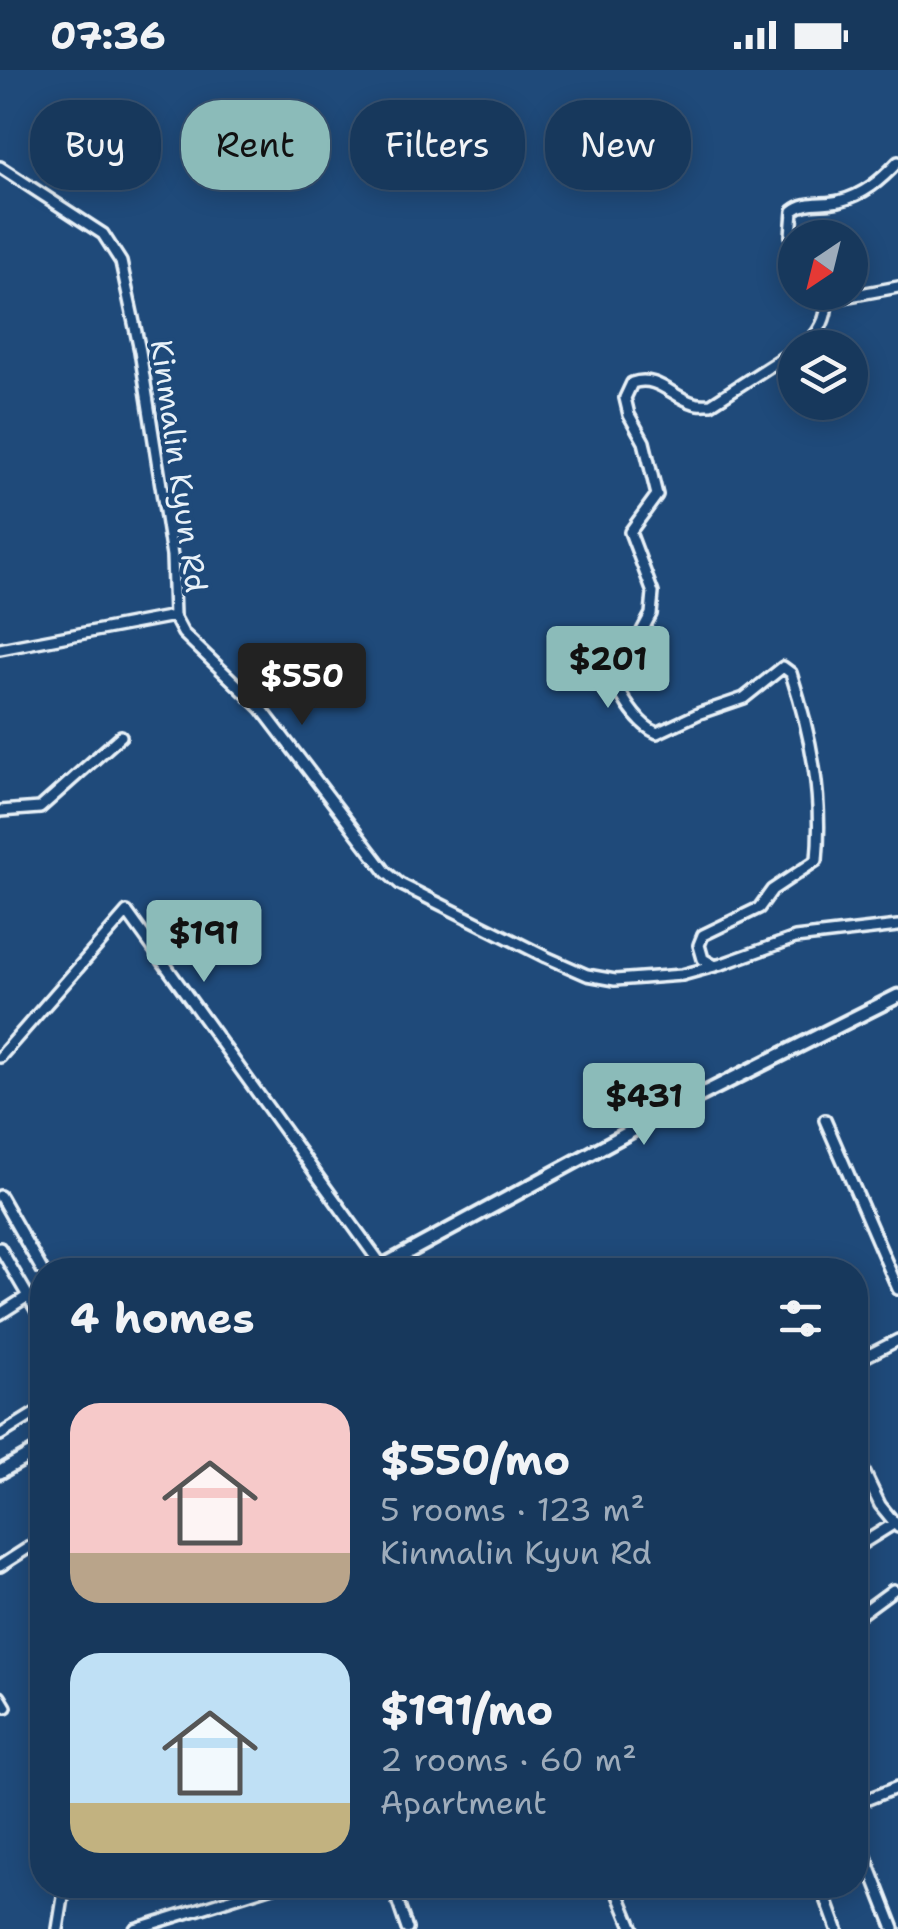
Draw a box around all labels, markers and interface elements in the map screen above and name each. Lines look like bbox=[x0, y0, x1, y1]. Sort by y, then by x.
text: 07:36 bbox=[50, 10, 166, 61]
chip: Buy bbox=[30, 100, 161, 190]
chip: Rent bbox=[181, 100, 330, 190]
chip: Filters bbox=[350, 100, 525, 190]
chip: New bbox=[545, 100, 691, 190]
north arrow bbox=[778, 220, 868, 310]
map controls bbox=[778, 220, 868, 420]
button: layers bbox=[778, 330, 868, 420]
street label: Kinmalin Kyun Rd bbox=[141, 337, 217, 595]
pin: $201 bbox=[549, 626, 667, 711]
text: $201 bbox=[568, 637, 648, 680]
pin: $550 bbox=[243, 643, 361, 728]
text: $550 bbox=[260, 654, 344, 697]
pin: $191 bbox=[145, 900, 263, 985]
text: $191 bbox=[168, 911, 240, 954]
pin: $431 bbox=[585, 1063, 703, 1148]
text: $431 bbox=[605, 1074, 683, 1117]
text: 4 homes bbox=[70, 1290, 255, 1346]
icon: filters bbox=[773, 1291, 828, 1346]
text: $550/mo bbox=[380, 1432, 570, 1488]
icon: home bbox=[150, 1443, 270, 1563]
text: 5 rooms · 123 m² bbox=[380, 1488, 645, 1531]
text: Kinmalin Kyun Rd bbox=[380, 1531, 652, 1574]
text: $191/mo bbox=[380, 1682, 553, 1738]
icon: home bbox=[150, 1693, 270, 1813]
text: 2 rooms · 60 m² bbox=[380, 1738, 637, 1781]
text: Apartment bbox=[380, 1781, 547, 1824]

